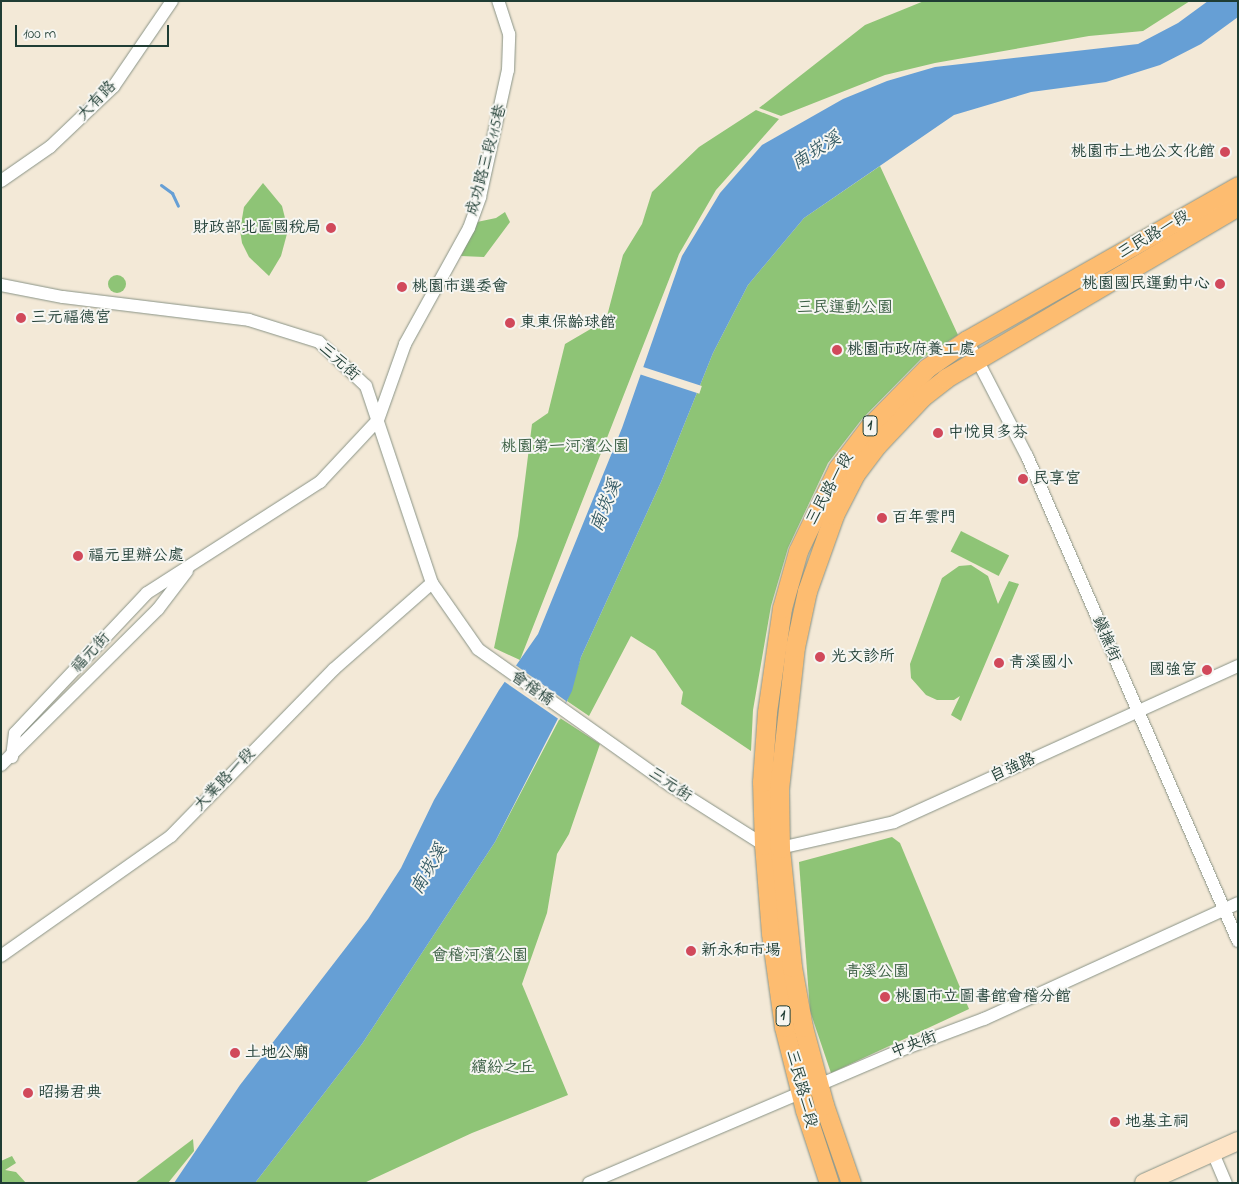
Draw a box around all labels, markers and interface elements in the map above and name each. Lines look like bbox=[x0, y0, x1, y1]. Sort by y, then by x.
scale bar bbox=[18, 15, 171, 47]
text: 100 m bbox=[23, 23, 56, 45]
street label: 大有路 bbox=[73, 77, 121, 125]
street label: 成功路三段115巷 bbox=[463, 102, 511, 218]
water label: 南崁溪 bbox=[788, 129, 846, 175]
place label: 桃園市土地公文化館 bbox=[1071, 142, 1215, 162]
marker: 桃園市土地公文化館 bbox=[1219, 146, 1231, 158]
street label: 三民路一段 bbox=[1115, 207, 1193, 263]
place label: 財政部北區國稅局 bbox=[193, 218, 321, 238]
marker: 財政部北區國稅局 bbox=[325, 222, 337, 234]
place label: 桃園國民運動中心 bbox=[1082, 274, 1210, 294]
place label: 桃園市選委會 bbox=[412, 277, 508, 297]
marker: 桃園國民運動中心 bbox=[1214, 278, 1226, 290]
marker: 桃園市選委會 bbox=[396, 281, 408, 293]
park label: 三民運動公園 bbox=[797, 298, 893, 318]
place label: 三元福德宮 bbox=[31, 308, 111, 328]
marker: 三元福德宮 bbox=[15, 312, 27, 324]
place label: 東東保齡球館 bbox=[520, 313, 616, 333]
marker: 東東保齡球館 bbox=[504, 317, 516, 329]
street label: 三元街 bbox=[315, 339, 363, 385]
place label: 桃園市政府養工處 bbox=[847, 340, 975, 360]
marker: 桃園市政府養工處 bbox=[831, 344, 843, 356]
road number: 1 bbox=[862, 414, 878, 438]
place label: 中悅貝多芬 bbox=[948, 423, 1028, 443]
marker: 中悅貝多芬 bbox=[932, 427, 944, 439]
park label: 桃園第一河濱公園 bbox=[501, 437, 629, 457]
street label: 三民路一段 bbox=[802, 449, 858, 529]
place label: 民享宮 bbox=[1033, 469, 1081, 489]
marker: 民享宮 bbox=[1017, 473, 1029, 485]
water label: 南崁溪 bbox=[587, 477, 627, 535]
place label: 百年雲門 bbox=[892, 508, 956, 528]
marker: 百年雲門 bbox=[876, 512, 888, 524]
place label: 福元里辦公處 bbox=[88, 546, 184, 566]
marker: 福元里辦公處 bbox=[72, 550, 84, 562]
street label: 鎮撫街 bbox=[1088, 613, 1124, 665]
street label: 福元街 bbox=[68, 629, 114, 677]
place label: 光文診所 bbox=[831, 647, 895, 667]
marker: 光文診所 bbox=[813, 650, 827, 664]
place label: 青溪國小 bbox=[1009, 653, 1073, 673]
marker: 青溪國小 bbox=[993, 657, 1005, 669]
place label: 國強宮 bbox=[1149, 660, 1197, 680]
marker: 國強宮 bbox=[1201, 664, 1213, 676]
street label: 會稽橋 bbox=[507, 667, 557, 711]
street label: 大業路一段 bbox=[190, 745, 260, 815]
street label: 自強路 bbox=[987, 749, 1039, 787]
street label: 三元街 bbox=[645, 764, 695, 806]
water label: 南崁溪 bbox=[407, 841, 453, 899]
place label: 新永和市場 bbox=[701, 941, 781, 961]
marker: 新永和市場 bbox=[685, 945, 697, 957]
park label: 會稽河濱公園 bbox=[432, 946, 528, 966]
park label: 青溪公園 bbox=[845, 962, 909, 982]
place label: 桃園市立圖書館會稽分館 bbox=[895, 987, 1071, 1007]
marker: 桃園市立圖書館會稽分館 bbox=[879, 991, 891, 1003]
road number: 1 bbox=[776, 1004, 790, 1028]
street label: 中央街 bbox=[888, 1027, 940, 1063]
place label: 土地公廟 bbox=[245, 1043, 309, 1063]
marker: 土地公廟 bbox=[229, 1047, 241, 1059]
street label: 三民路二段 bbox=[781, 1048, 821, 1130]
park label: 繽紛之丘 bbox=[471, 1058, 535, 1078]
place label: 昭揚君典 bbox=[38, 1083, 102, 1103]
marker: 昭揚君典 bbox=[22, 1087, 34, 1099]
place label: 地基主祠 bbox=[1125, 1112, 1189, 1132]
marker: 地基主祠 bbox=[1109, 1116, 1121, 1128]

